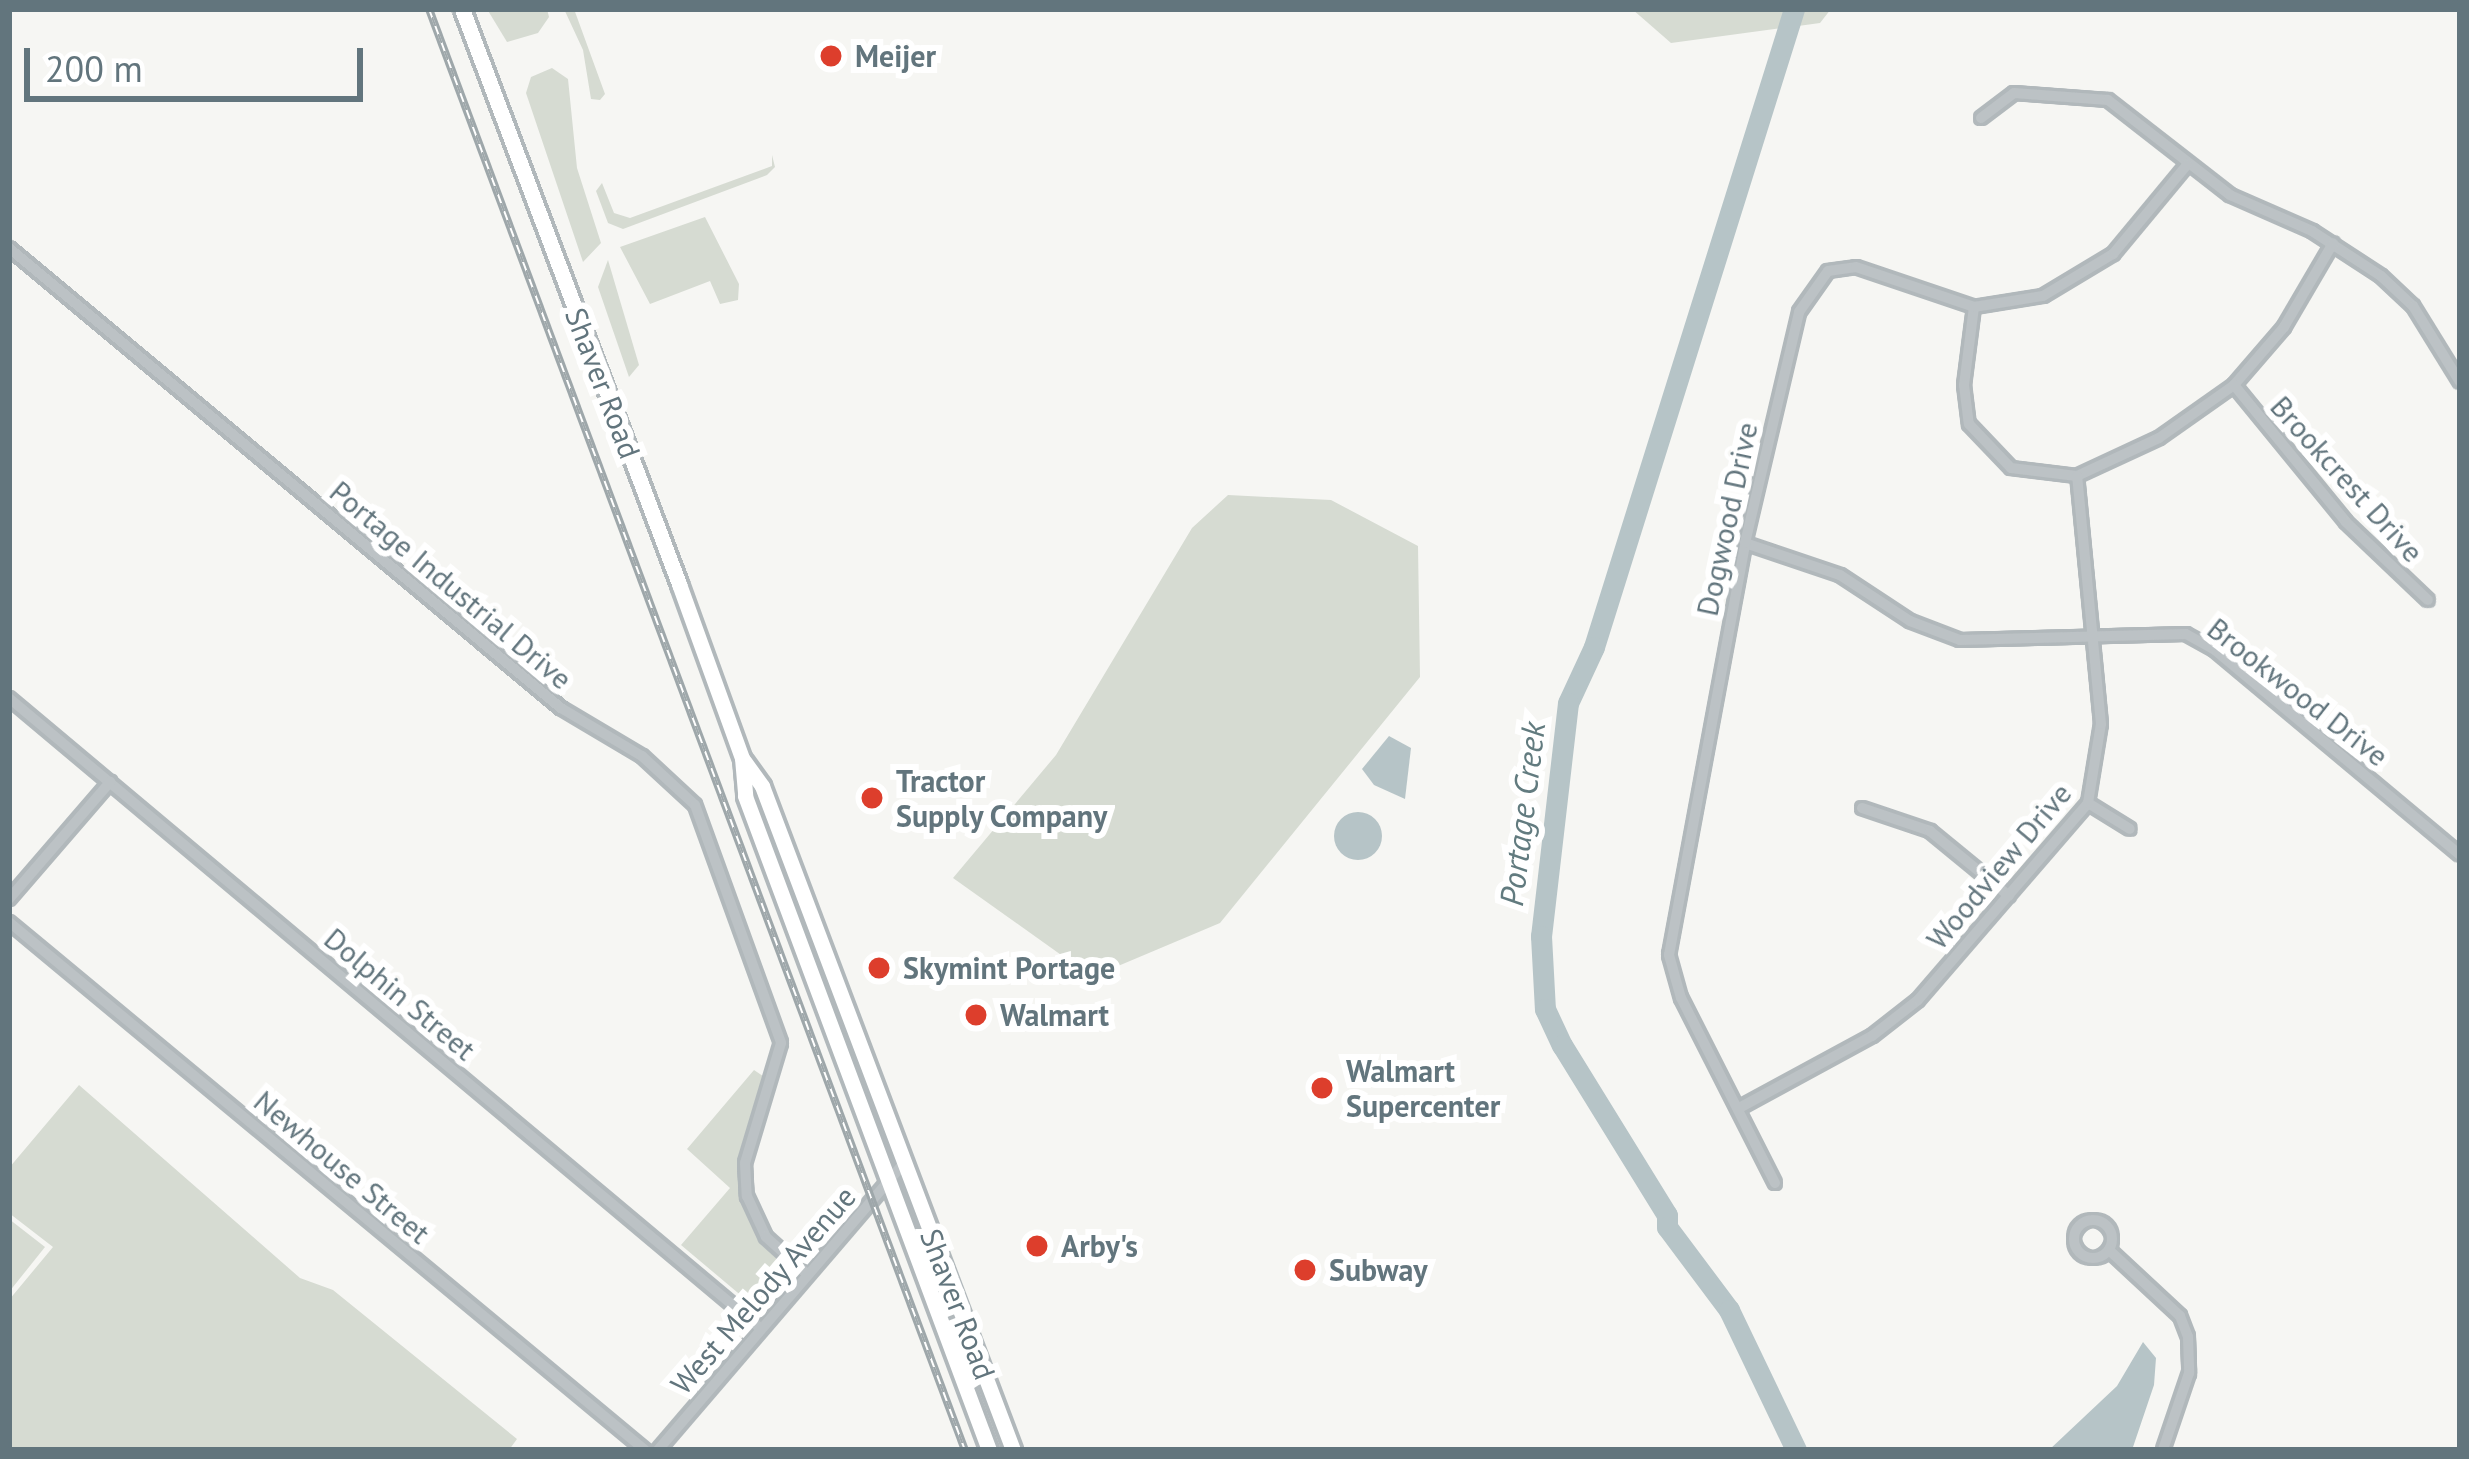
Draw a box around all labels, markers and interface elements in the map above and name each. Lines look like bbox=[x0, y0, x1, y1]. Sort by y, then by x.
scale bar bbox=[30, 24, 369, 98]
place label: Meijer bbox=[855, 38, 936, 74]
marker: Meijer bbox=[818, 43, 844, 69]
text: 200 m bbox=[45, 45, 143, 92]
street label: Shaver Road bbox=[558, 303, 648, 463]
street label: Brookcrest Drive bbox=[2263, 389, 2431, 569]
street label: Dogwood Drive bbox=[1689, 419, 1765, 619]
street label: Portage Industrial Drive bbox=[323, 473, 579, 697]
street label: Brookwood Drive bbox=[2200, 610, 2396, 774]
water label: Portage Creek bbox=[1491, 720, 1553, 908]
place label: Tractor Supply Company bbox=[896, 763, 1109, 834]
street label: Woodview Drive bbox=[1919, 775, 2079, 957]
marker: Tractor Supply Company bbox=[859, 785, 885, 811]
street label: Dolphin Street bbox=[317, 920, 483, 1068]
place label: Skymint Portage bbox=[903, 950, 1115, 986]
marker: Skymint Portage bbox=[866, 955, 892, 981]
place label: Walmart bbox=[1000, 997, 1109, 1033]
marker: Walmart bbox=[963, 1002, 989, 1028]
place label: Walmart Supercenter bbox=[1346, 1053, 1500, 1124]
marker: Walmart Supercenter bbox=[1309, 1075, 1335, 1101]
street label: Newhouse Street bbox=[247, 1083, 437, 1251]
street label: West Melody Avenue bbox=[662, 1178, 864, 1402]
street label: Shaver Road bbox=[913, 1224, 1003, 1384]
place label: Arby's bbox=[1061, 1228, 1138, 1264]
marker: Arby's bbox=[1024, 1233, 1050, 1259]
place label: Subway bbox=[1329, 1252, 1428, 1288]
marker: Subway bbox=[1292, 1257, 1318, 1283]

